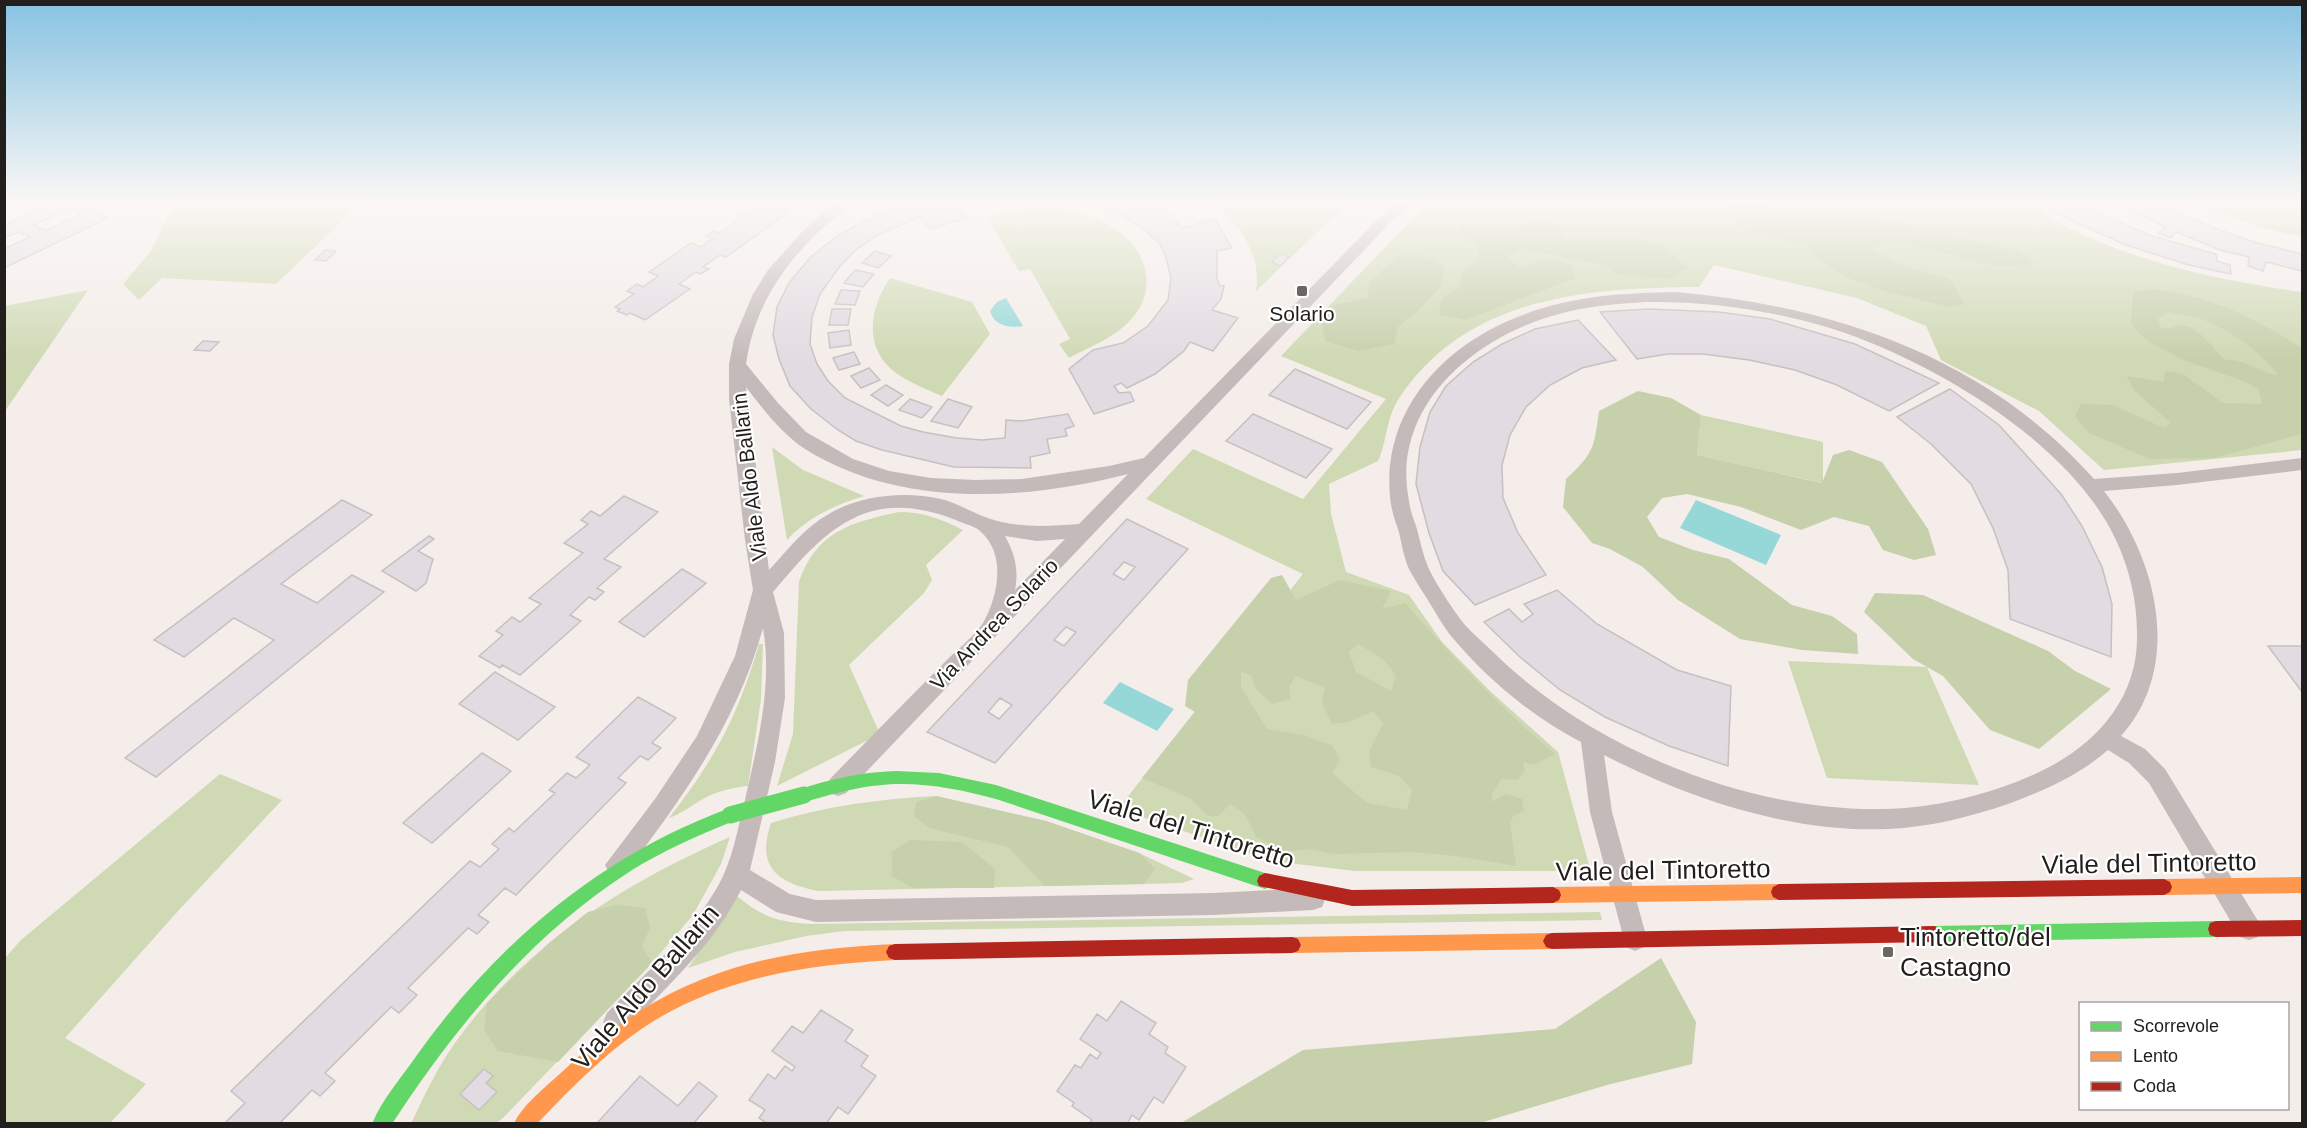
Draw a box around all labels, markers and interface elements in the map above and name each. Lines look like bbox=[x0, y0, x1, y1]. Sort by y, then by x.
marker: Solario bbox=[1295, 284, 1309, 298]
place label: Solario bbox=[1269, 302, 1335, 325]
street label: Viale Aldo Ballarin bbox=[727, 392, 771, 562]
street label: Via Andrea Solario bbox=[925, 554, 1063, 694]
street label: Viale del Tintoretto bbox=[1084, 783, 1298, 875]
street label: Viale del Tintoretto bbox=[2041, 846, 2257, 880]
street label: Viale del Tintoretto bbox=[1555, 853, 1771, 887]
street label: Viale Aldo Ballarin bbox=[565, 898, 725, 1076]
place label: Tintoretto/del Castagno bbox=[1900, 922, 2051, 982]
marker: Tintoretto/del Castagno bbox=[1881, 945, 1895, 959]
legend bbox=[2079, 1002, 2289, 1110]
text: Scorrevole bbox=[2133, 1016, 2219, 1036]
text: Lento bbox=[2133, 1046, 2178, 1066]
text: Coda bbox=[2133, 1076, 2177, 1096]

